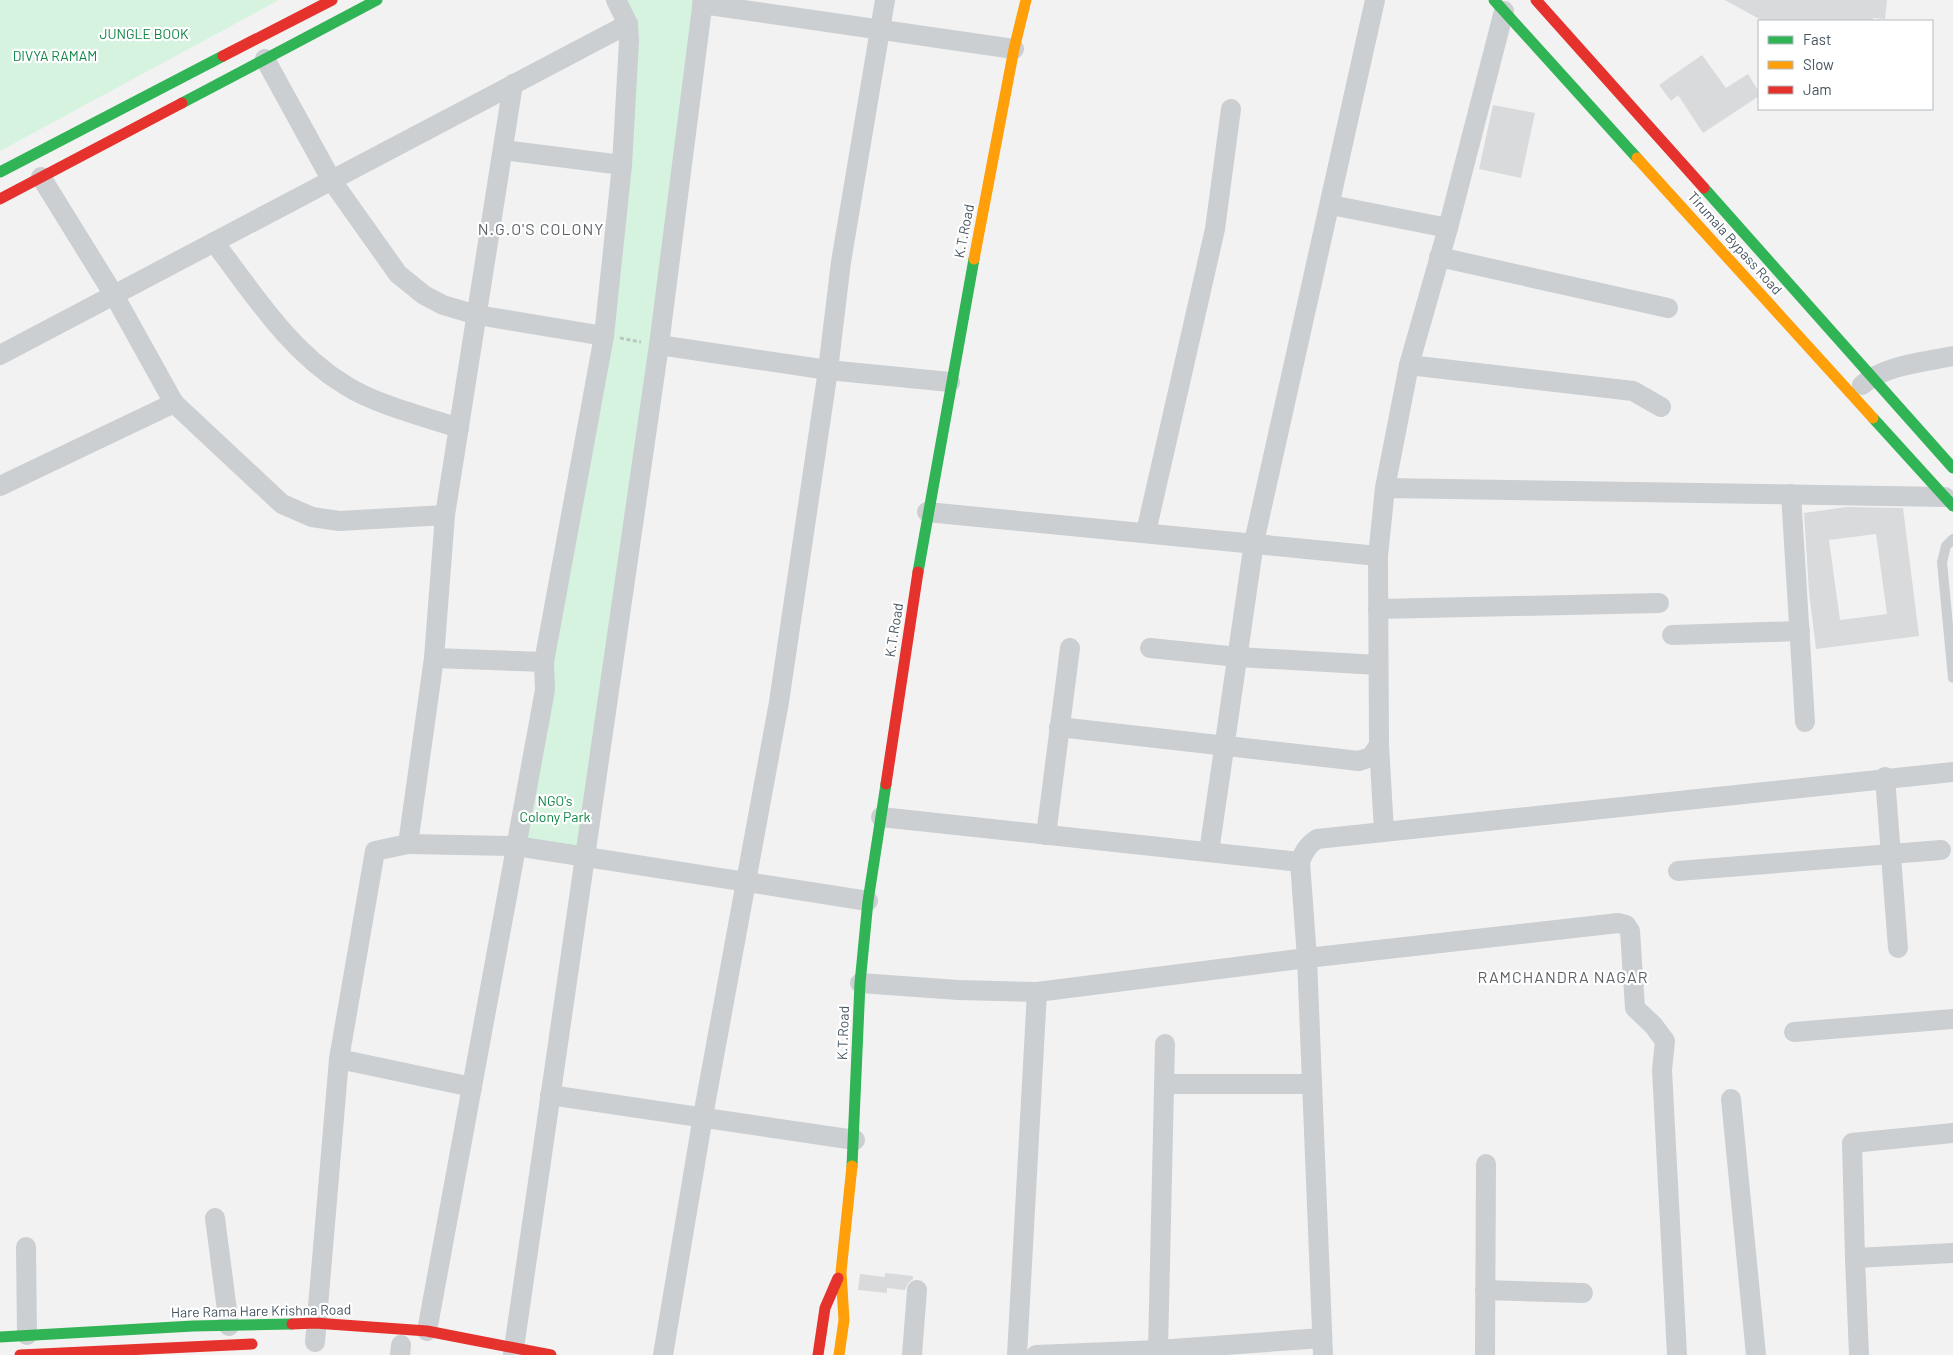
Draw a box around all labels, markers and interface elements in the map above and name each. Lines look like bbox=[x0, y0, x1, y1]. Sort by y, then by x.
legend bbox=[1758, 20, 1933, 110]
park label: JUNGLE BOOK bbox=[99, 25, 189, 42]
text: Fast bbox=[1803, 30, 1831, 48]
park label: DIVYA RAMAM bbox=[13, 47, 97, 64]
text: Slow bbox=[1803, 55, 1834, 73]
text: Jam bbox=[1803, 80, 1832, 98]
street label: Tirumala Bypass Road bbox=[1685, 188, 1786, 298]
street label: K.T.Road bbox=[950, 203, 977, 259]
district label: N.G.O'S COLONY bbox=[478, 219, 604, 238]
street label: K.T.Road bbox=[881, 602, 906, 658]
park label: NGO's Colony Park bbox=[519, 792, 591, 825]
district label: RAMCHANDRA NAGAR bbox=[1478, 967, 1648, 986]
street label: K.T.Road bbox=[833, 1005, 852, 1060]
street label: Hare Rama Hare Krishna Road bbox=[171, 1300, 351, 1321]

